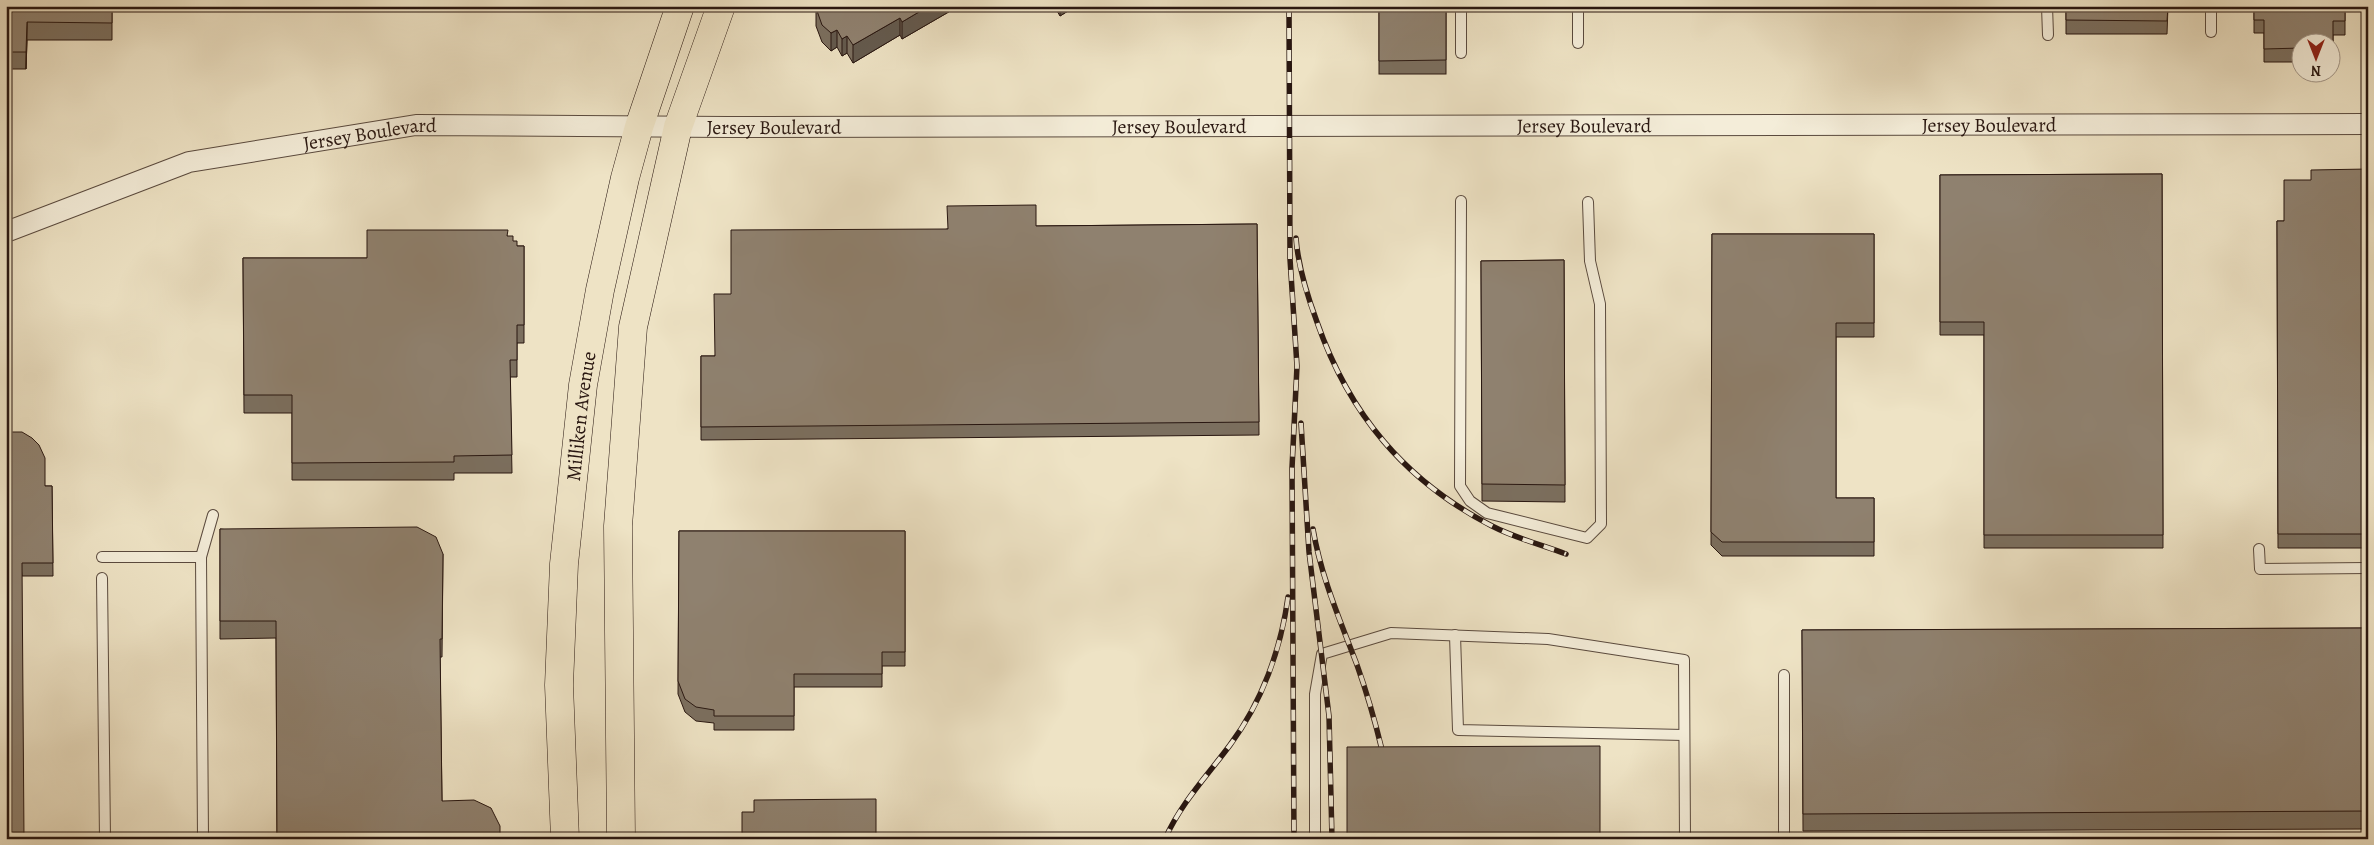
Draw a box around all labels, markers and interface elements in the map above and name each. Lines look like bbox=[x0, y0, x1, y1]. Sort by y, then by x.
north arrow bbox=[2292, 32, 2342, 82]
text: N bbox=[2311, 61, 2321, 80]
street label: Jersey Boulevard bbox=[301, 111, 437, 157]
street label: Jersey Boulevard bbox=[1922, 111, 2057, 138]
street label: Jersey Boulevard bbox=[1517, 112, 1652, 139]
street label: Jersey Boulevard bbox=[707, 113, 842, 141]
street label: Jersey Boulevard bbox=[1112, 113, 1247, 140]
street label: Milliken Avenue bbox=[559, 349, 602, 483]

